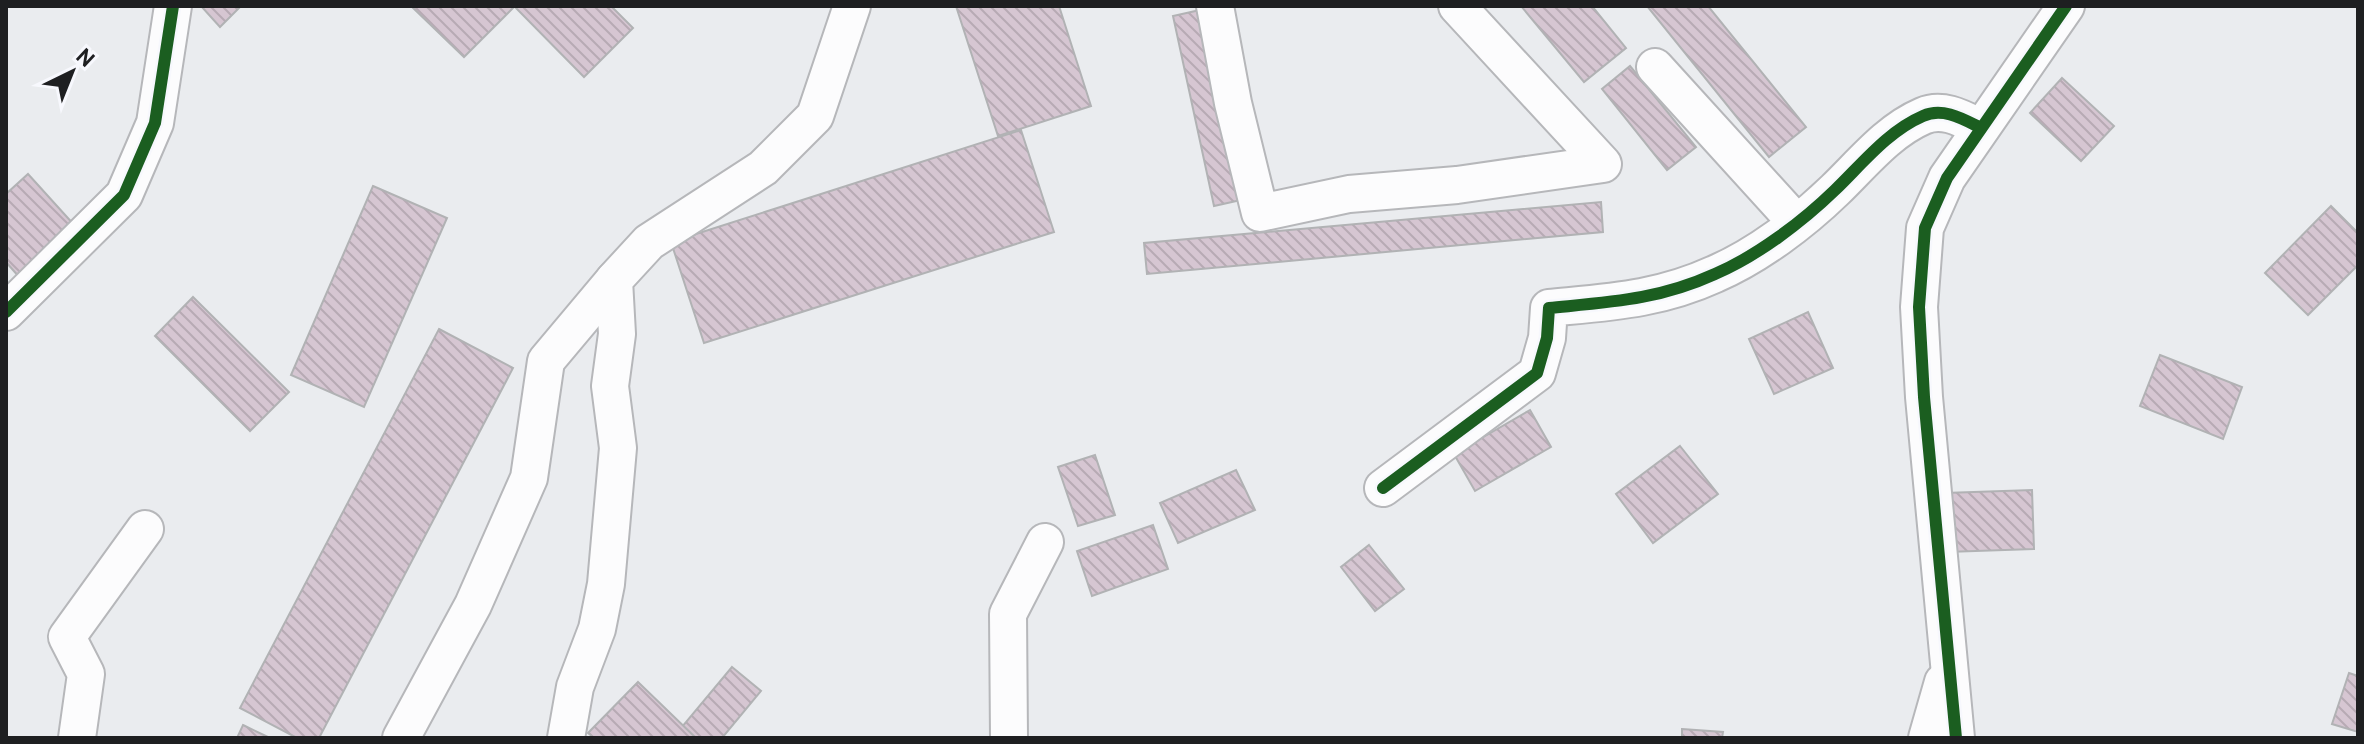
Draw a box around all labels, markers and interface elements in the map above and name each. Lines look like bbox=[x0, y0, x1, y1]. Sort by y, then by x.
north arrow bbox=[32, 32, 112, 112]
text: N bbox=[69, 44, 99, 74]

